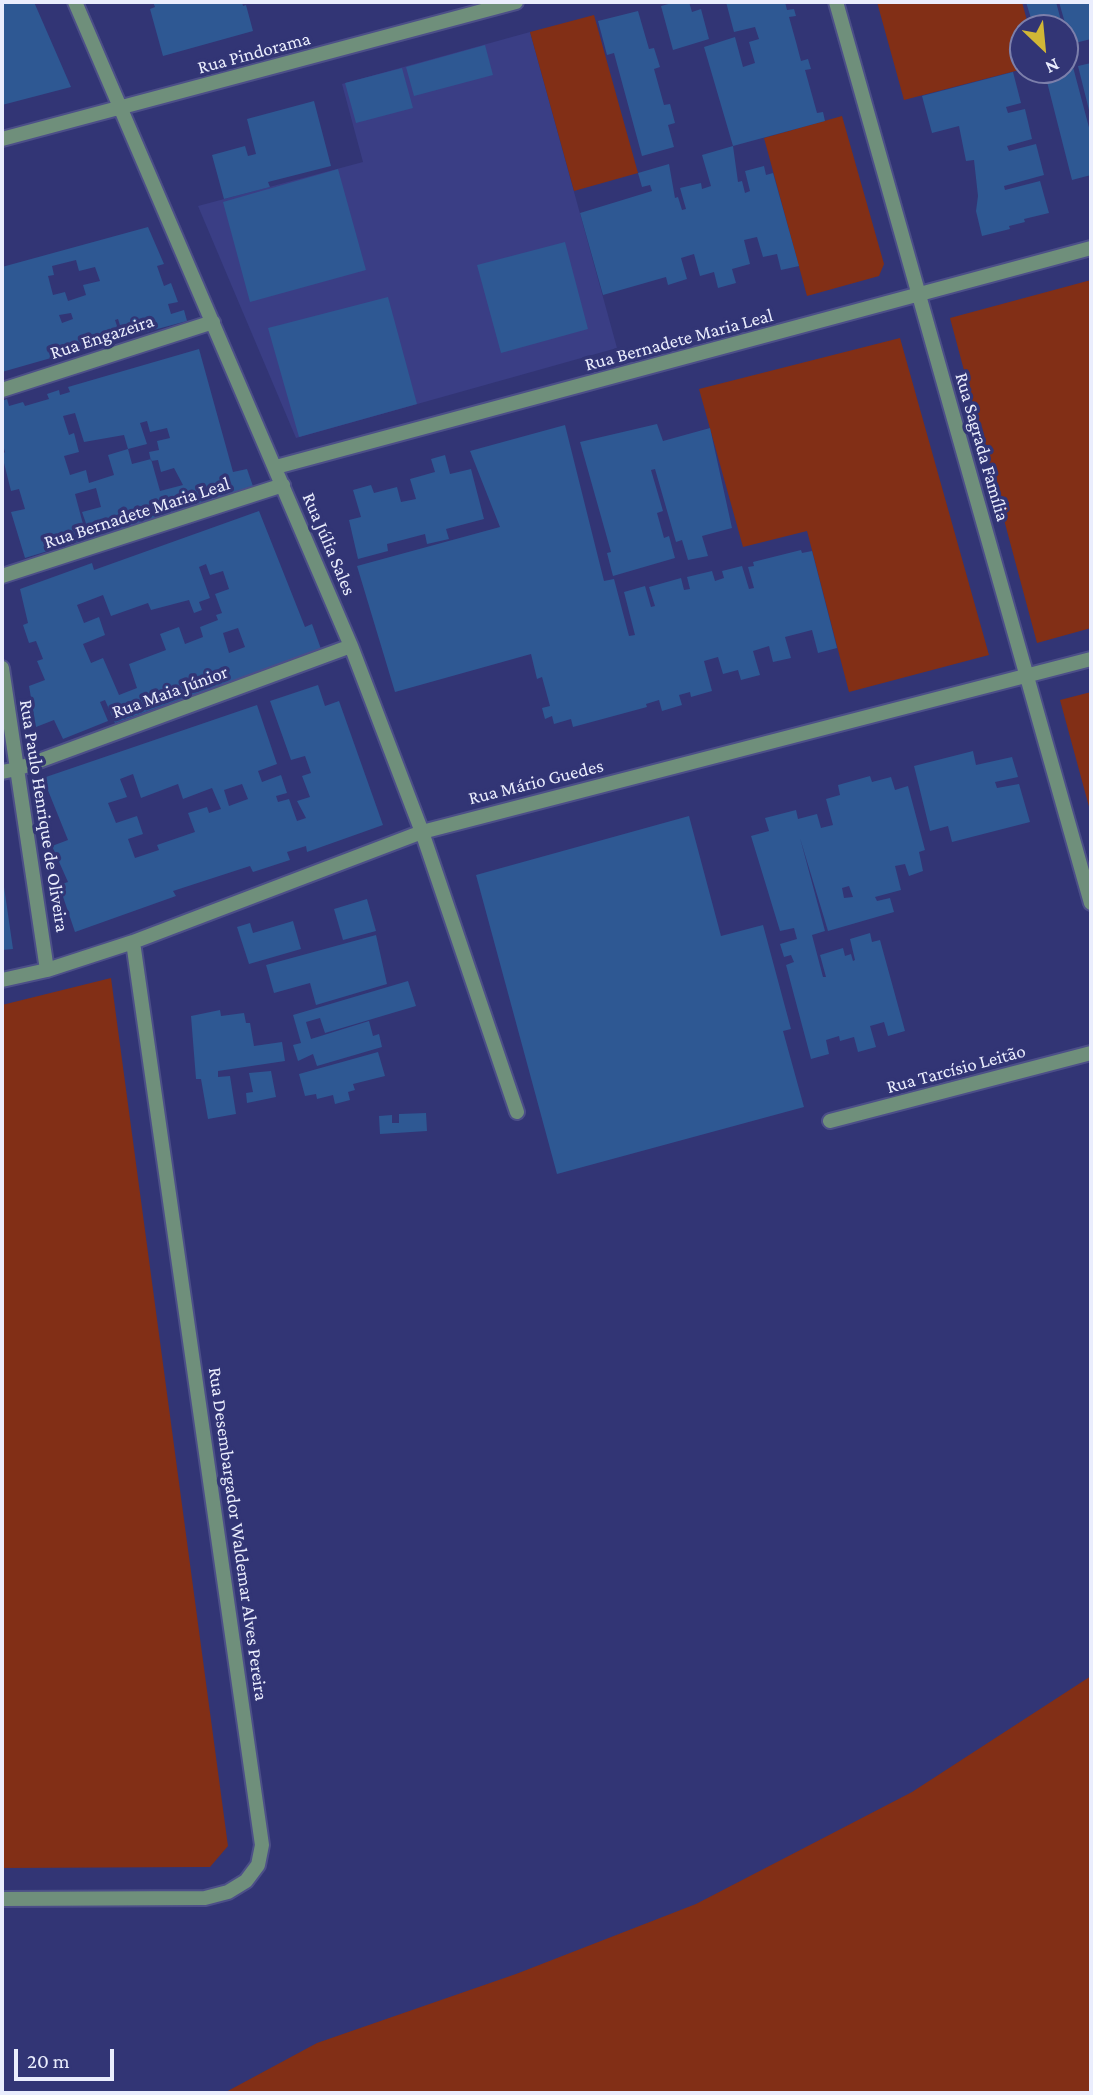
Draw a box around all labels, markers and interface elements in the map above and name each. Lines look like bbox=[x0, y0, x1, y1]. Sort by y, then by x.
north arrow bbox=[1009, 14, 1079, 84]
street label: Rua Pindorama bbox=[195, 27, 313, 79]
text: N bbox=[1042, 54, 1063, 79]
street label: Rua Bernadete Maria Leal bbox=[582, 304, 776, 376]
street label: Rua Engazeira bbox=[47, 310, 157, 364]
street label: Rua Sagrada Família bbox=[950, 370, 1014, 524]
street label: Rua Bernadete Maria Leal bbox=[41, 472, 233, 554]
street label: Rua Júlia Sales bbox=[297, 489, 361, 599]
street label: Rua Maia Júnior bbox=[109, 660, 231, 724]
street label: Rua Paulo Henrique de Oliveira bbox=[14, 698, 74, 934]
street label: Rua Mário Guedes bbox=[466, 754, 606, 810]
street label: Rua Tarcísio Leitão bbox=[884, 1039, 1028, 1099]
street label: Rua Desembargador Waldemar Alves Pereira bbox=[203, 1366, 273, 1702]
scale bar bbox=[18, 2036, 117, 2080]
text: 20 m bbox=[27, 2049, 70, 2073]

